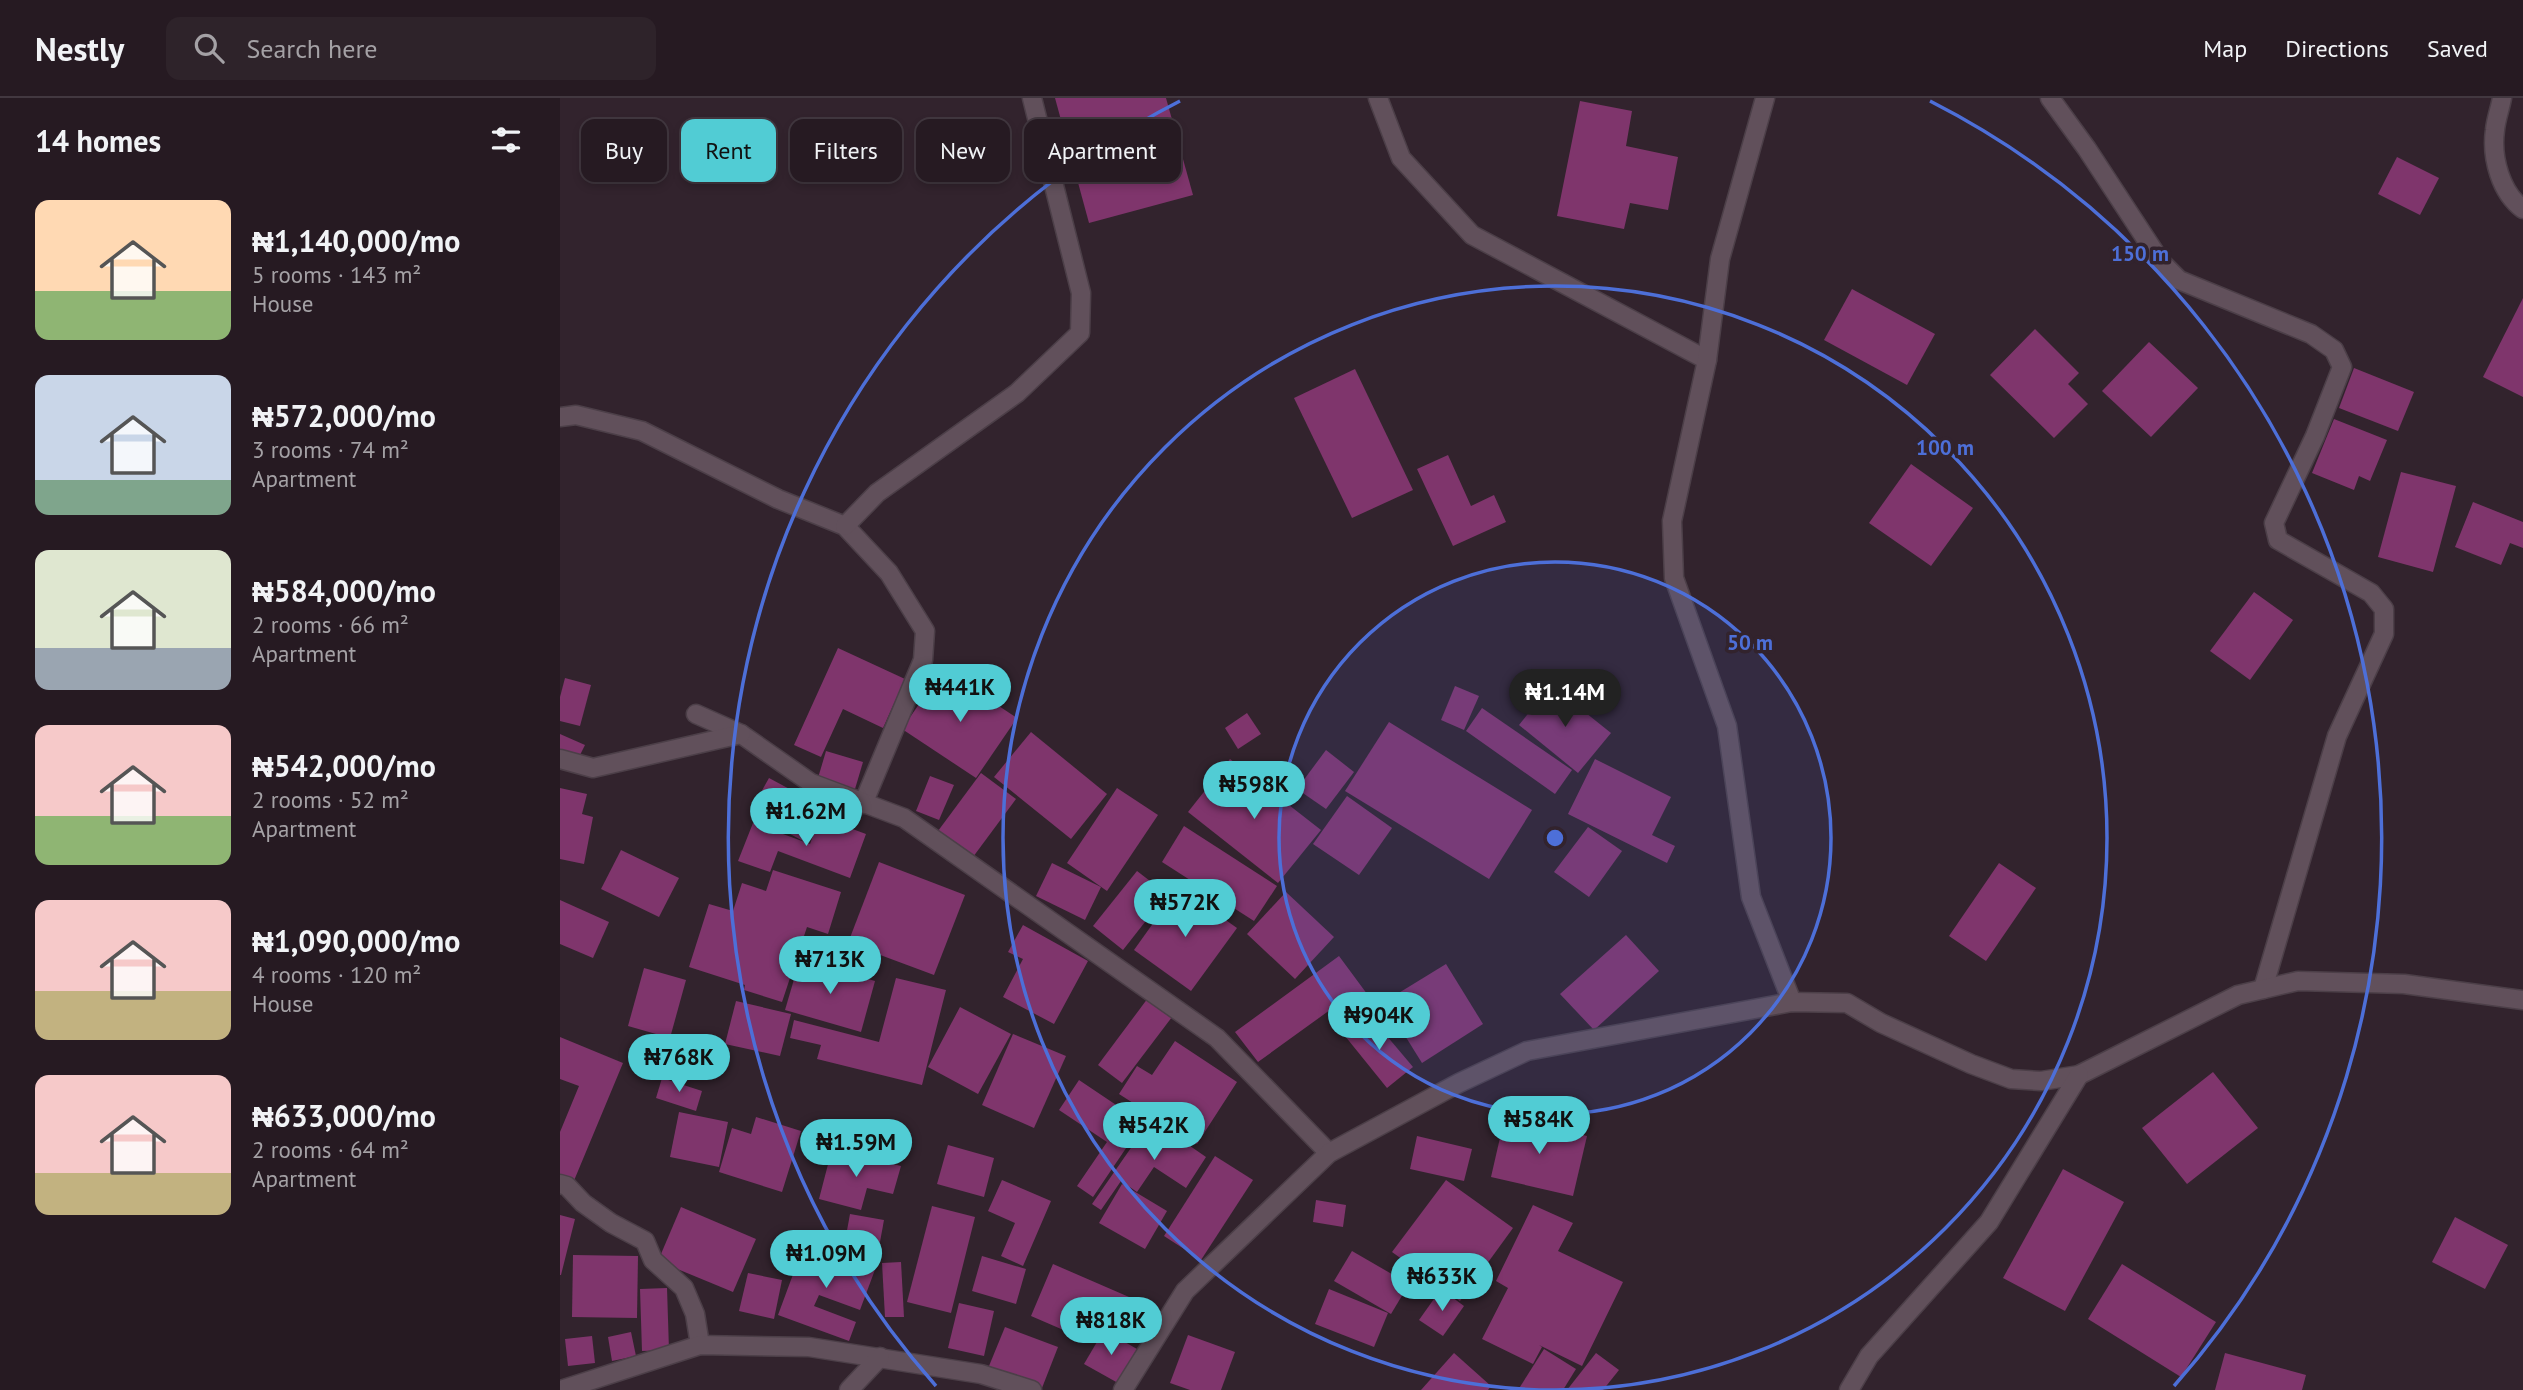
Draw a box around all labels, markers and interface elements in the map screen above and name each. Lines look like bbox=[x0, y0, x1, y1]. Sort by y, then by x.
search box bbox=[166, 17, 656, 80]
text: Nestly bbox=[35, 27, 124, 70]
icon: search bbox=[190, 29, 228, 67]
text: Search here bbox=[246, 32, 378, 65]
text: Map bbox=[2203, 33, 2247, 64]
text: Directions bbox=[2285, 33, 2389, 64]
text: Saved bbox=[2427, 33, 2488, 64]
chip: Buy bbox=[581, 119, 667, 182]
chip: Rent bbox=[681, 119, 776, 182]
chip: Filters bbox=[790, 119, 902, 182]
chip: New bbox=[916, 119, 1010, 182]
chip: Apartment bbox=[1024, 119, 1181, 182]
text: 14 homes bbox=[35, 121, 161, 160]
icon: filters bbox=[487, 121, 525, 159]
text: ₦1,140,000/mo bbox=[252, 221, 460, 260]
icon: home bbox=[91, 228, 175, 312]
text: 150 m bbox=[2111, 240, 2169, 267]
text: 5 rooms · 143 m² bbox=[252, 260, 421, 289]
text: House bbox=[252, 289, 314, 318]
text: ₦572,000/mo bbox=[252, 396, 436, 435]
icon: home bbox=[91, 403, 175, 487]
text: 100 m bbox=[1916, 434, 1974, 461]
text: 3 rooms · 74 m² bbox=[252, 435, 409, 464]
text: Apartment bbox=[252, 464, 356, 493]
text: ₦584,000/mo bbox=[252, 571, 436, 610]
icon: home bbox=[91, 578, 175, 662]
text: 2 rooms · 66 m² bbox=[252, 610, 409, 639]
text: 50 m bbox=[1727, 629, 1773, 656]
text: Apartment bbox=[252, 639, 356, 668]
pin: ₦441K bbox=[911, 664, 1009, 724]
pin: ₦1.14M bbox=[1508, 670, 1622, 729]
text: ₦441K bbox=[925, 672, 995, 701]
text: ₦1.14M bbox=[1525, 677, 1605, 706]
text: ₦542,000/mo bbox=[252, 746, 436, 785]
icon: home bbox=[91, 753, 175, 837]
pin: ₦598K bbox=[1205, 762, 1303, 821]
text: ₦598K bbox=[1219, 769, 1289, 798]
text: 2 rooms · 52 m² bbox=[252, 785, 409, 814]
pin: ₦1.62M bbox=[749, 788, 863, 848]
text: ₦1.62M bbox=[766, 796, 846, 825]
text: Apartment bbox=[252, 814, 356, 843]
centre of rings bbox=[1543, 826, 1567, 850]
pin: ₦572K bbox=[1136, 880, 1234, 939]
text: ₦572K bbox=[1150, 887, 1220, 916]
text: ₦1,090,000/mo bbox=[252, 921, 460, 960]
icon: home bbox=[91, 928, 175, 1012]
pin: ₦713K bbox=[781, 936, 879, 996]
text: ₦713K bbox=[795, 944, 865, 973]
text: 4 rooms · 120 m² bbox=[252, 960, 421, 989]
text: House bbox=[252, 989, 314, 1018]
pin: ₦904K bbox=[1330, 992, 1428, 1052]
text: ₦904K bbox=[1344, 1000, 1414, 1029]
pin: ₦768K bbox=[630, 1034, 728, 1094]
text: ₦768K bbox=[644, 1042, 714, 1071]
text: ₦633,000/mo bbox=[252, 1096, 436, 1135]
pin: ₦584K bbox=[1490, 1096, 1588, 1156]
pin: ₦542K bbox=[1105, 1102, 1203, 1162]
icon: home bbox=[91, 1103, 175, 1187]
text: ₦584K bbox=[1504, 1104, 1574, 1133]
text: ₦542K bbox=[1119, 1110, 1189, 1139]
pin: ₦1.59M bbox=[799, 1119, 913, 1179]
text: ₦1.59M bbox=[816, 1127, 896, 1156]
text: 2 rooms · 64 m² bbox=[252, 1135, 409, 1164]
text: Apartment bbox=[252, 1164, 356, 1193]
pin: ₦1.09M bbox=[769, 1230, 883, 1290]
text: ₦1.09M bbox=[786, 1238, 866, 1267]
pin: ₦633K bbox=[1393, 1254, 1491, 1313]
text: ₦633K bbox=[1407, 1261, 1477, 1290]
pin: ₦818K bbox=[1062, 1298, 1160, 1357]
text: ₦818K bbox=[1076, 1305, 1146, 1334]

